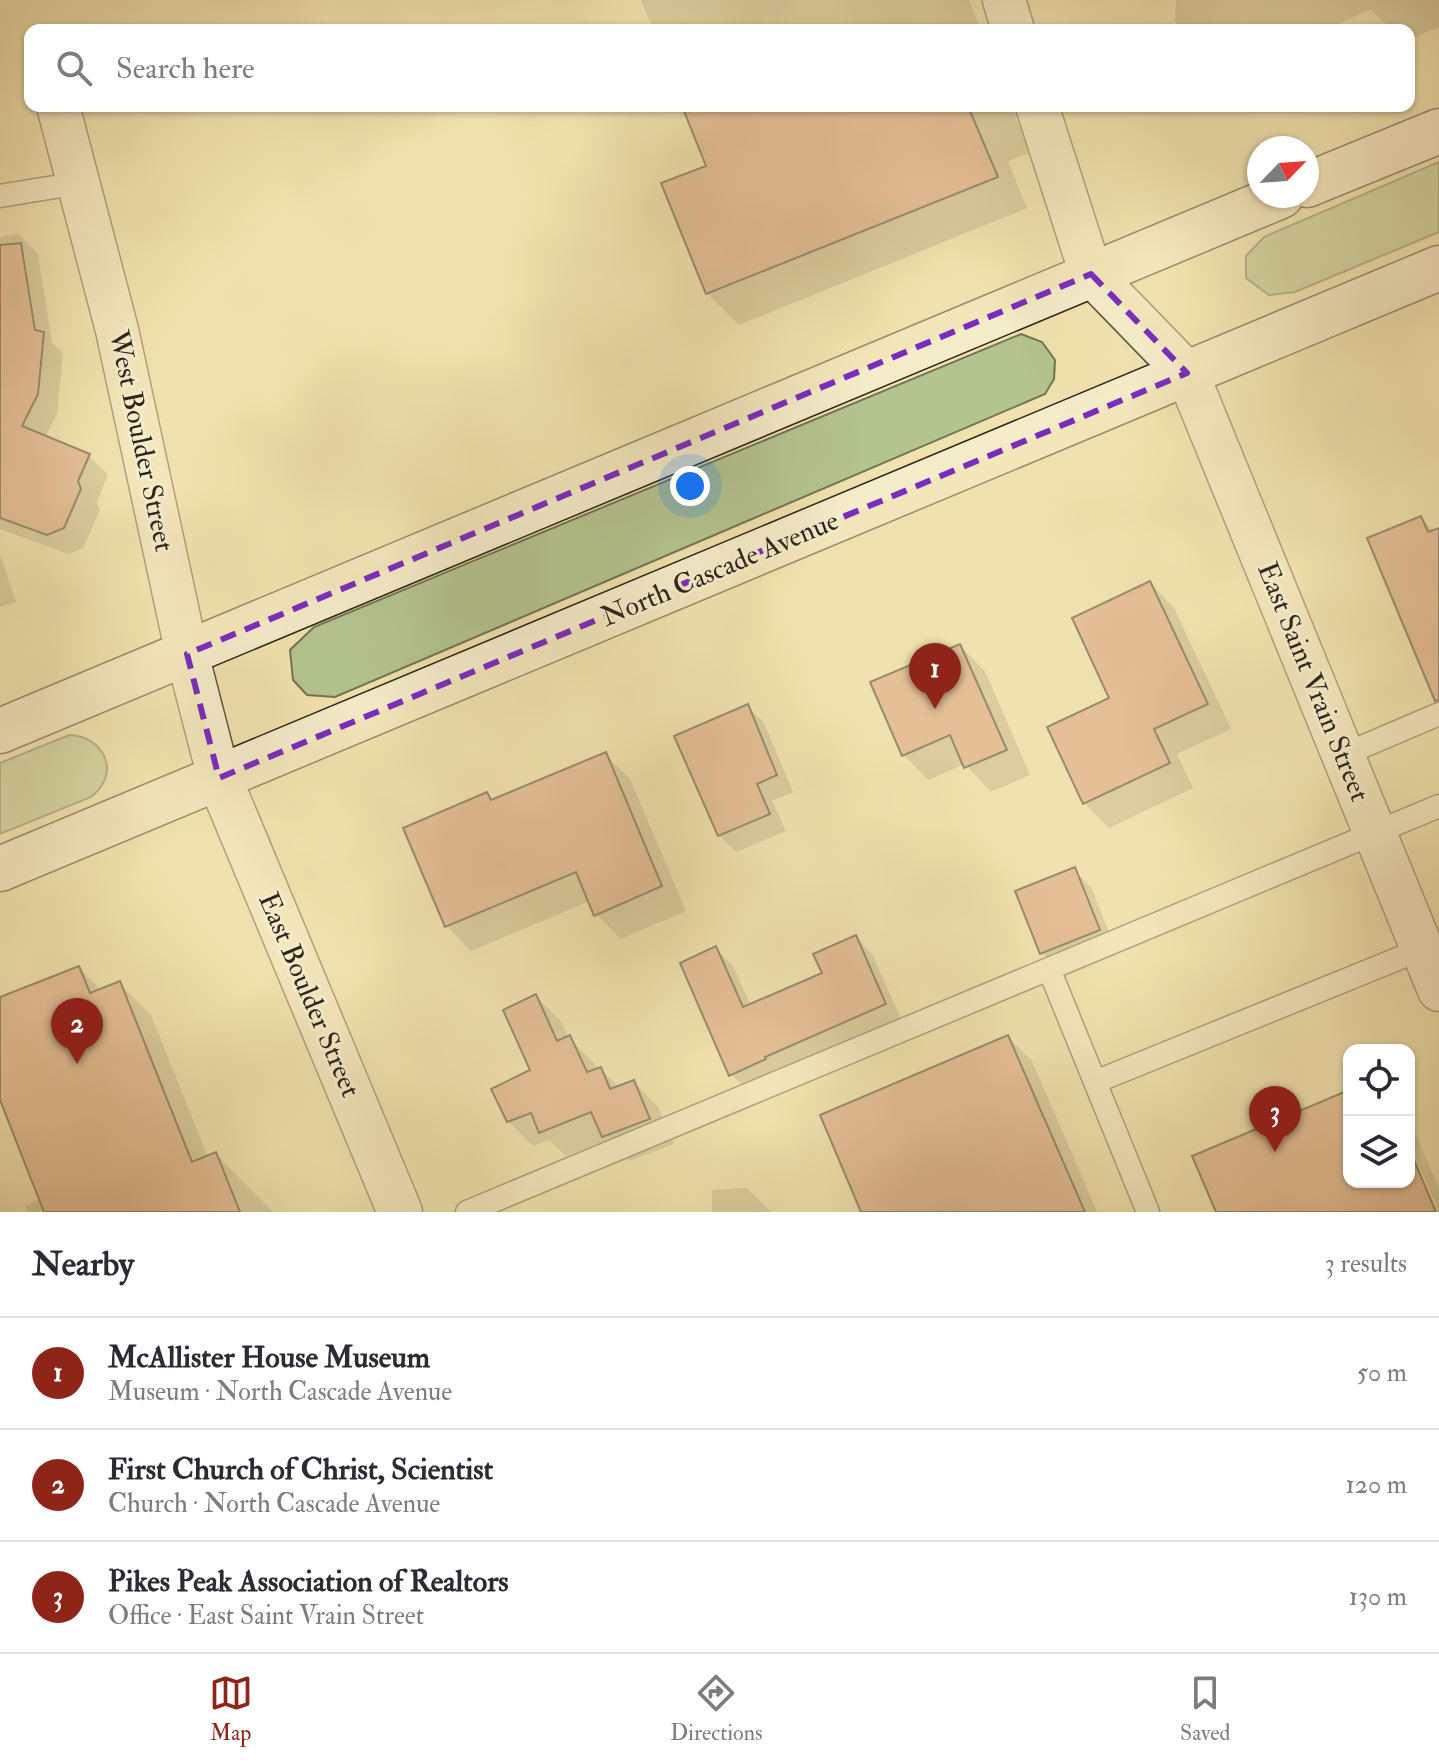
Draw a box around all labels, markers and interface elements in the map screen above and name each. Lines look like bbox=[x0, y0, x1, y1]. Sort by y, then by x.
search box bbox=[24, 24, 1415, 112]
icon: search bbox=[52, 46, 96, 90]
text: Search here bbox=[116, 50, 255, 87]
north arrow bbox=[1247, 136, 1319, 208]
street label: West Boulder Street bbox=[100, 326, 181, 555]
your location bbox=[670, 466, 710, 506]
street label: North Cascade Avenue bbox=[596, 503, 844, 635]
street label: East Saint Vrain Street bbox=[1249, 557, 1377, 807]
pin: 1 bbox=[909, 643, 961, 709]
street label: East Boulder Street bbox=[250, 887, 368, 1103]
pin: 2 bbox=[51, 998, 103, 1064]
map controls bbox=[1343, 1044, 1415, 1188]
button: locate bbox=[1343, 1044, 1415, 1116]
pin: 3 bbox=[1249, 1086, 1301, 1152]
button: layers bbox=[1343, 1116, 1415, 1188]
text: Nearby bbox=[32, 1243, 134, 1286]
text: 3 results bbox=[1325, 1248, 1407, 1280]
text: McAllister House Museum bbox=[108, 1339, 430, 1376]
text: 1 bbox=[53, 1357, 63, 1389]
text: 50 m bbox=[1357, 1357, 1407, 1389]
text: Museum · North Cascade Avenue bbox=[108, 1376, 452, 1408]
text: First Church of Christ, Scientist bbox=[108, 1451, 493, 1488]
text: 2 bbox=[51, 1469, 65, 1501]
text: 120 m bbox=[1346, 1469, 1407, 1501]
text: Church · North Cascade Avenue bbox=[108, 1488, 440, 1520]
text: Pikes Peak Association of Realtors bbox=[108, 1563, 509, 1600]
text: 3 bbox=[53, 1581, 63, 1613]
text: 130 m bbox=[1349, 1581, 1407, 1613]
text: Office · East Saint Vrain Street bbox=[108, 1600, 424, 1632]
tab: Map bbox=[209, 1671, 253, 1747]
tab: Directions bbox=[670, 1671, 763, 1747]
tab: Saved bbox=[1180, 1671, 1230, 1747]

